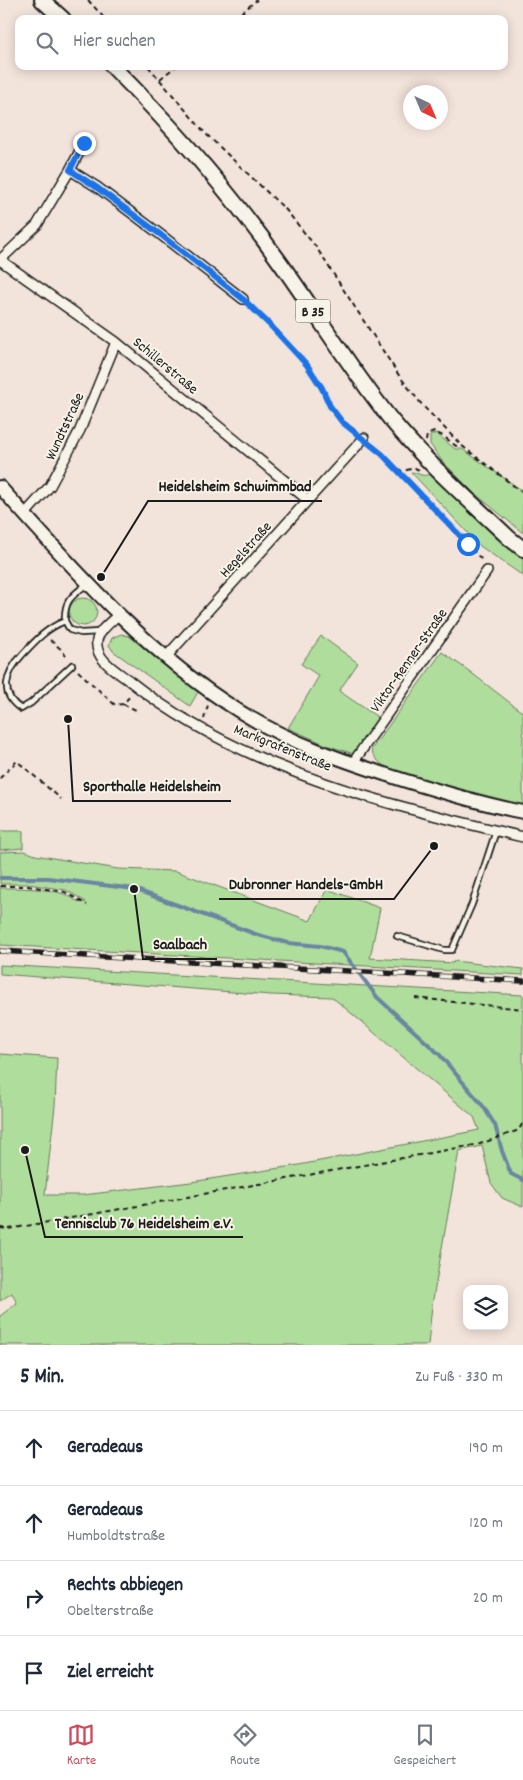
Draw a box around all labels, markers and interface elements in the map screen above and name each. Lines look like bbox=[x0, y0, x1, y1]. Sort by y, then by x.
search box bbox=[15, 15, 508, 70]
icon: search bbox=[33, 29, 61, 57]
text: Hier suchen bbox=[73, 29, 156, 56]
north arrow bbox=[403, 85, 448, 130]
route end bbox=[73, 132, 96, 155]
road number: B 35 bbox=[296, 300, 330, 322]
street label: Schillerstraße bbox=[127, 332, 203, 401]
street label: Wundtstraße bbox=[40, 389, 91, 464]
callout: Heidelsheim Schwimmbad bbox=[148, 470, 322, 501]
text: Heidelsheim Schwimmbad bbox=[158, 476, 312, 499]
street label: Hegelstraße bbox=[215, 517, 278, 583]
route start bbox=[457, 533, 480, 556]
street label: Viktor-Renner-Straße bbox=[365, 604, 454, 718]
street label: Markgrafenstraße bbox=[230, 719, 335, 779]
callout: Sporthalle Heidelsheim bbox=[73, 770, 231, 801]
text: Sporthalle Heidelsheim bbox=[83, 776, 221, 799]
callout: Dubronner Handels-GmbH bbox=[219, 868, 394, 899]
text: Dubronner Handels-GmbH bbox=[229, 874, 383, 897]
callout: Saalbach bbox=[143, 928, 217, 959]
text: Saalbach bbox=[153, 934, 207, 957]
callout: Tennisclub 76 Heidelsheim e.V. bbox=[45, 1206, 243, 1237]
text: Tennisclub 76 Heidelsheim e.V. bbox=[55, 1213, 234, 1236]
map controls bbox=[463, 1285, 508, 1330]
button: layers bbox=[463, 1285, 508, 1330]
text: 5 Min. bbox=[20, 1363, 64, 1393]
text: Zu Fuß · 330 m bbox=[415, 1366, 503, 1389]
icon: ahead bbox=[20, 1434, 48, 1462]
text: Geradeaus bbox=[67, 1435, 143, 1462]
text: 190 m bbox=[469, 1437, 503, 1460]
text: Geradeaus bbox=[67, 1498, 143, 1525]
icon: ahead bbox=[20, 1509, 48, 1537]
text: 120 m bbox=[469, 1512, 503, 1535]
text: Humboldtstraße bbox=[67, 1525, 165, 1548]
text: Rechts abbiegen bbox=[67, 1573, 183, 1600]
icon: right bbox=[20, 1584, 48, 1612]
text: 20 m bbox=[473, 1587, 503, 1610]
text: Obelterstraße bbox=[67, 1600, 154, 1623]
icon: arrive bbox=[20, 1659, 48, 1687]
text: Ziel erreicht bbox=[67, 1660, 154, 1687]
tab: Karte bbox=[67, 1721, 96, 1771]
tab: Route bbox=[230, 1721, 260, 1771]
tab: Gespeichert bbox=[393, 1721, 456, 1771]

